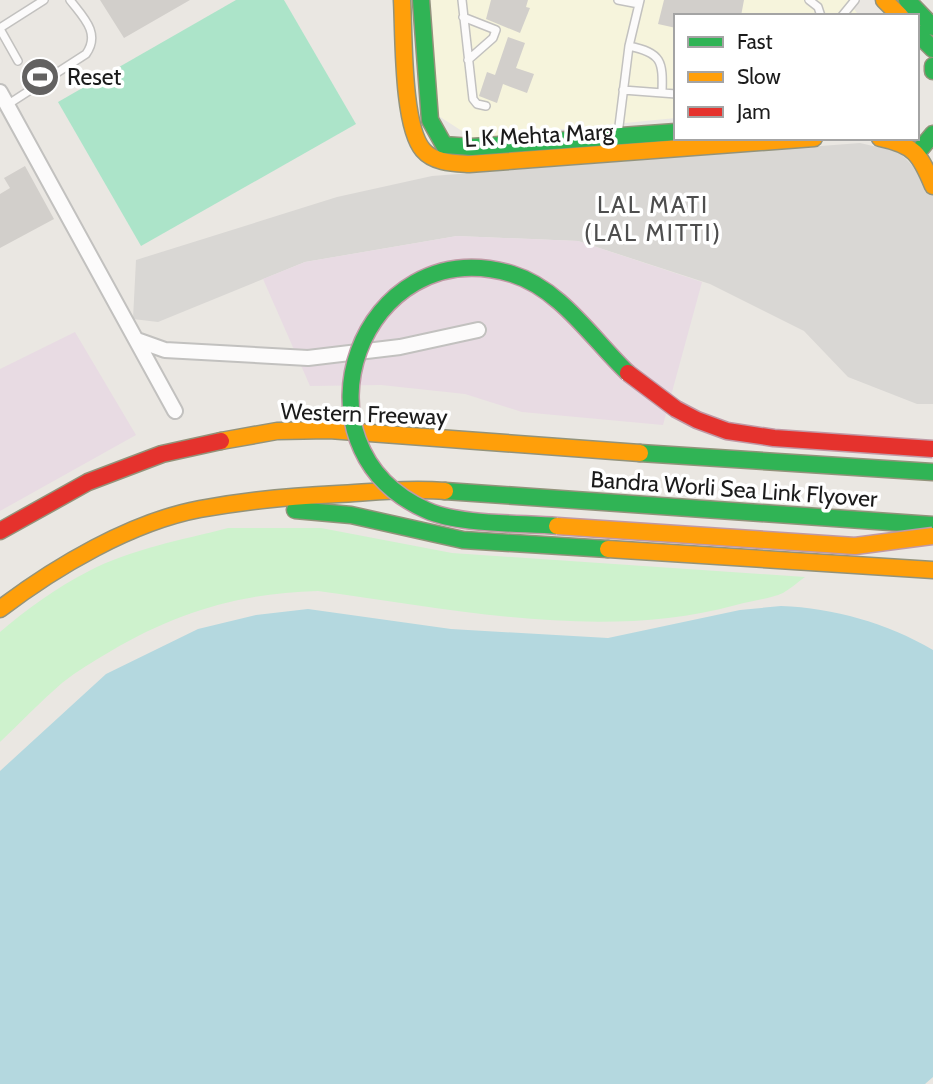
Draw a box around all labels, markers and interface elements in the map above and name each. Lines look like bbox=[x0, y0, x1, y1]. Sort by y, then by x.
legend bbox=[674, 14, 919, 140]
text: Fast bbox=[737, 29, 773, 54]
sports icon: Reset bbox=[19, 56, 61, 98]
place label: Reset bbox=[67, 63, 122, 91]
text: Slow bbox=[737, 64, 781, 89]
text: Jam bbox=[736, 99, 771, 124]
street label: L K Mehta Marg bbox=[464, 117, 615, 153]
district label: LAL MATI (LAL MITTI) bbox=[584, 190, 722, 247]
street label: Western Freeway bbox=[280, 397, 448, 431]
street label: Bandra Worli Sea Link Flyover bbox=[590, 465, 879, 513]

